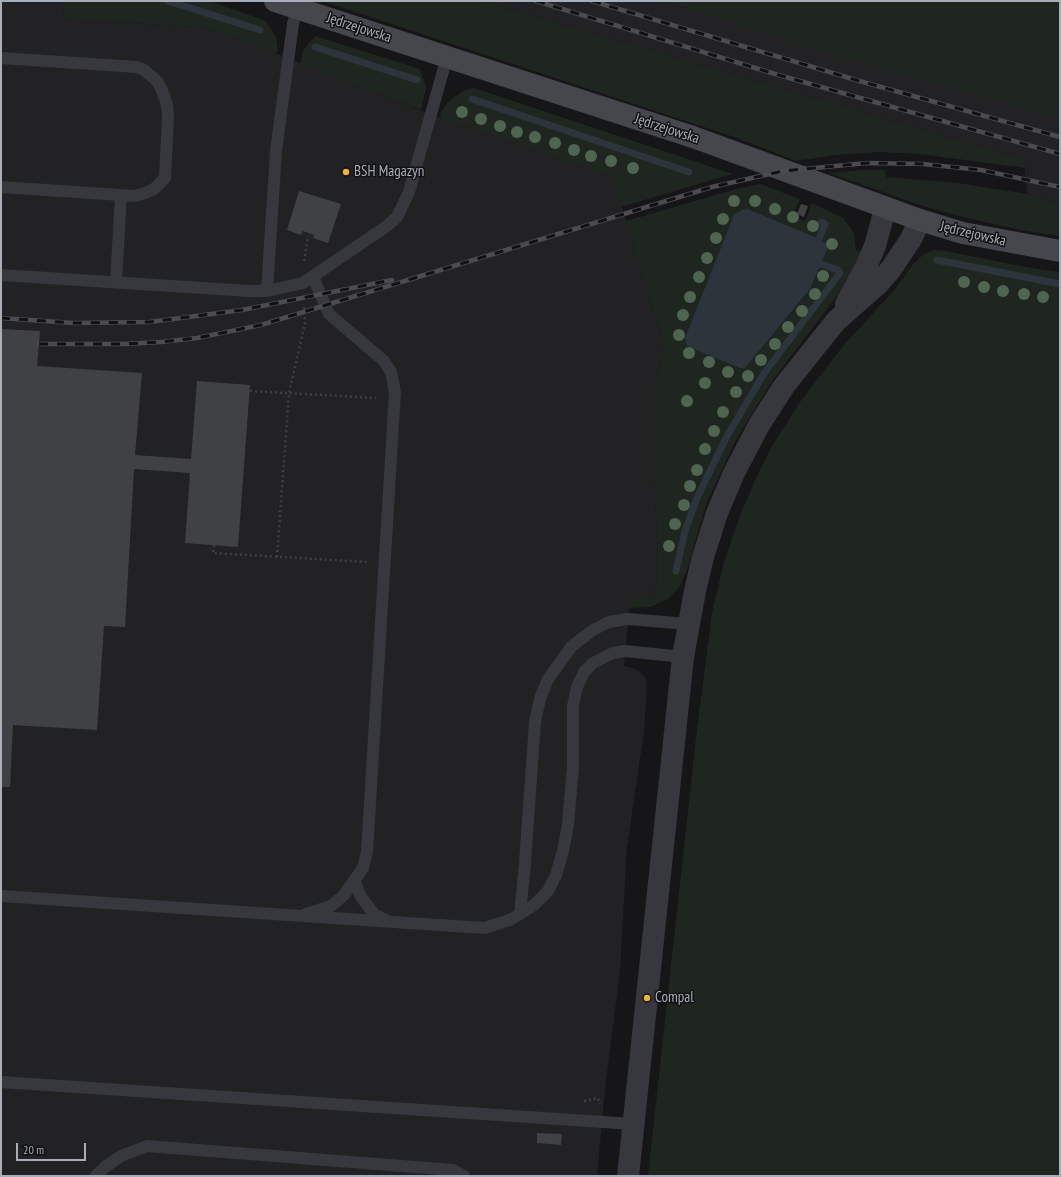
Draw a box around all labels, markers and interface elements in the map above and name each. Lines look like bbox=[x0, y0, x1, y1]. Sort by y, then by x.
street label: Jędrzejowska bbox=[324, 9, 394, 47]
street label: Jędrzejowska bbox=[632, 110, 702, 148]
place label: BSH Magazyn bbox=[354, 163, 424, 181]
marker: BSH Magazyn bbox=[341, 167, 351, 177]
street label: Jędrzejowska bbox=[938, 218, 1008, 250]
place label: Compal bbox=[655, 989, 694, 1007]
marker: Compal bbox=[642, 993, 652, 1003]
scale bar bbox=[18, 1135, 88, 1161]
text: 20 m bbox=[23, 1142, 44, 1157]

